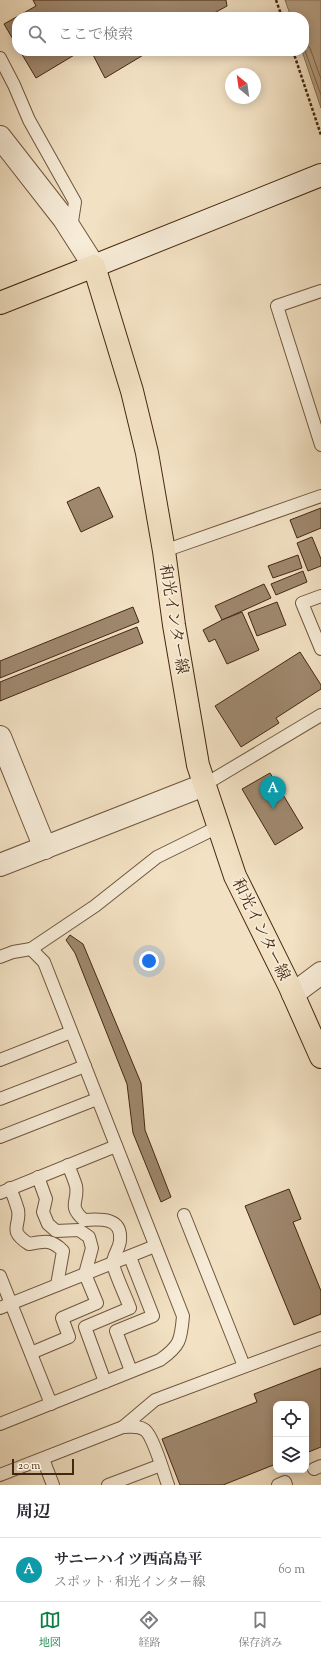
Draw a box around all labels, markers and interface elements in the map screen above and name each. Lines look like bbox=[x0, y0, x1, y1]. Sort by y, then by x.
search box bbox=[12, 12, 309, 56]
icon: search bbox=[26, 23, 48, 45]
text: ここで検索 bbox=[58, 25, 133, 46]
north arrow bbox=[225, 68, 261, 104]
street label: 和光インター線 bbox=[152, 563, 193, 676]
pin: A bbox=[260, 776, 286, 809]
street label: 和光インター線 bbox=[225, 875, 295, 985]
your location bbox=[139, 951, 159, 971]
map controls bbox=[273, 1401, 309, 1473]
button: locate bbox=[273, 1401, 309, 1437]
button: layers bbox=[273, 1437, 309, 1473]
scale bar bbox=[12, 1457, 74, 1476]
text: 20 m bbox=[18, 1458, 40, 1474]
text: 周辺 bbox=[16, 1501, 50, 1525]
text: サニーハイツ西高島平 bbox=[54, 1550, 203, 1571]
text: A bbox=[24, 1561, 34, 1579]
text: 60 m bbox=[278, 1561, 305, 1579]
text: スポット · 和光インター線 bbox=[54, 1574, 205, 1592]
tab: 地図 bbox=[39, 1609, 61, 1651]
tab: 経路 bbox=[138, 1609, 160, 1651]
tab: 保存済み bbox=[238, 1609, 282, 1651]

